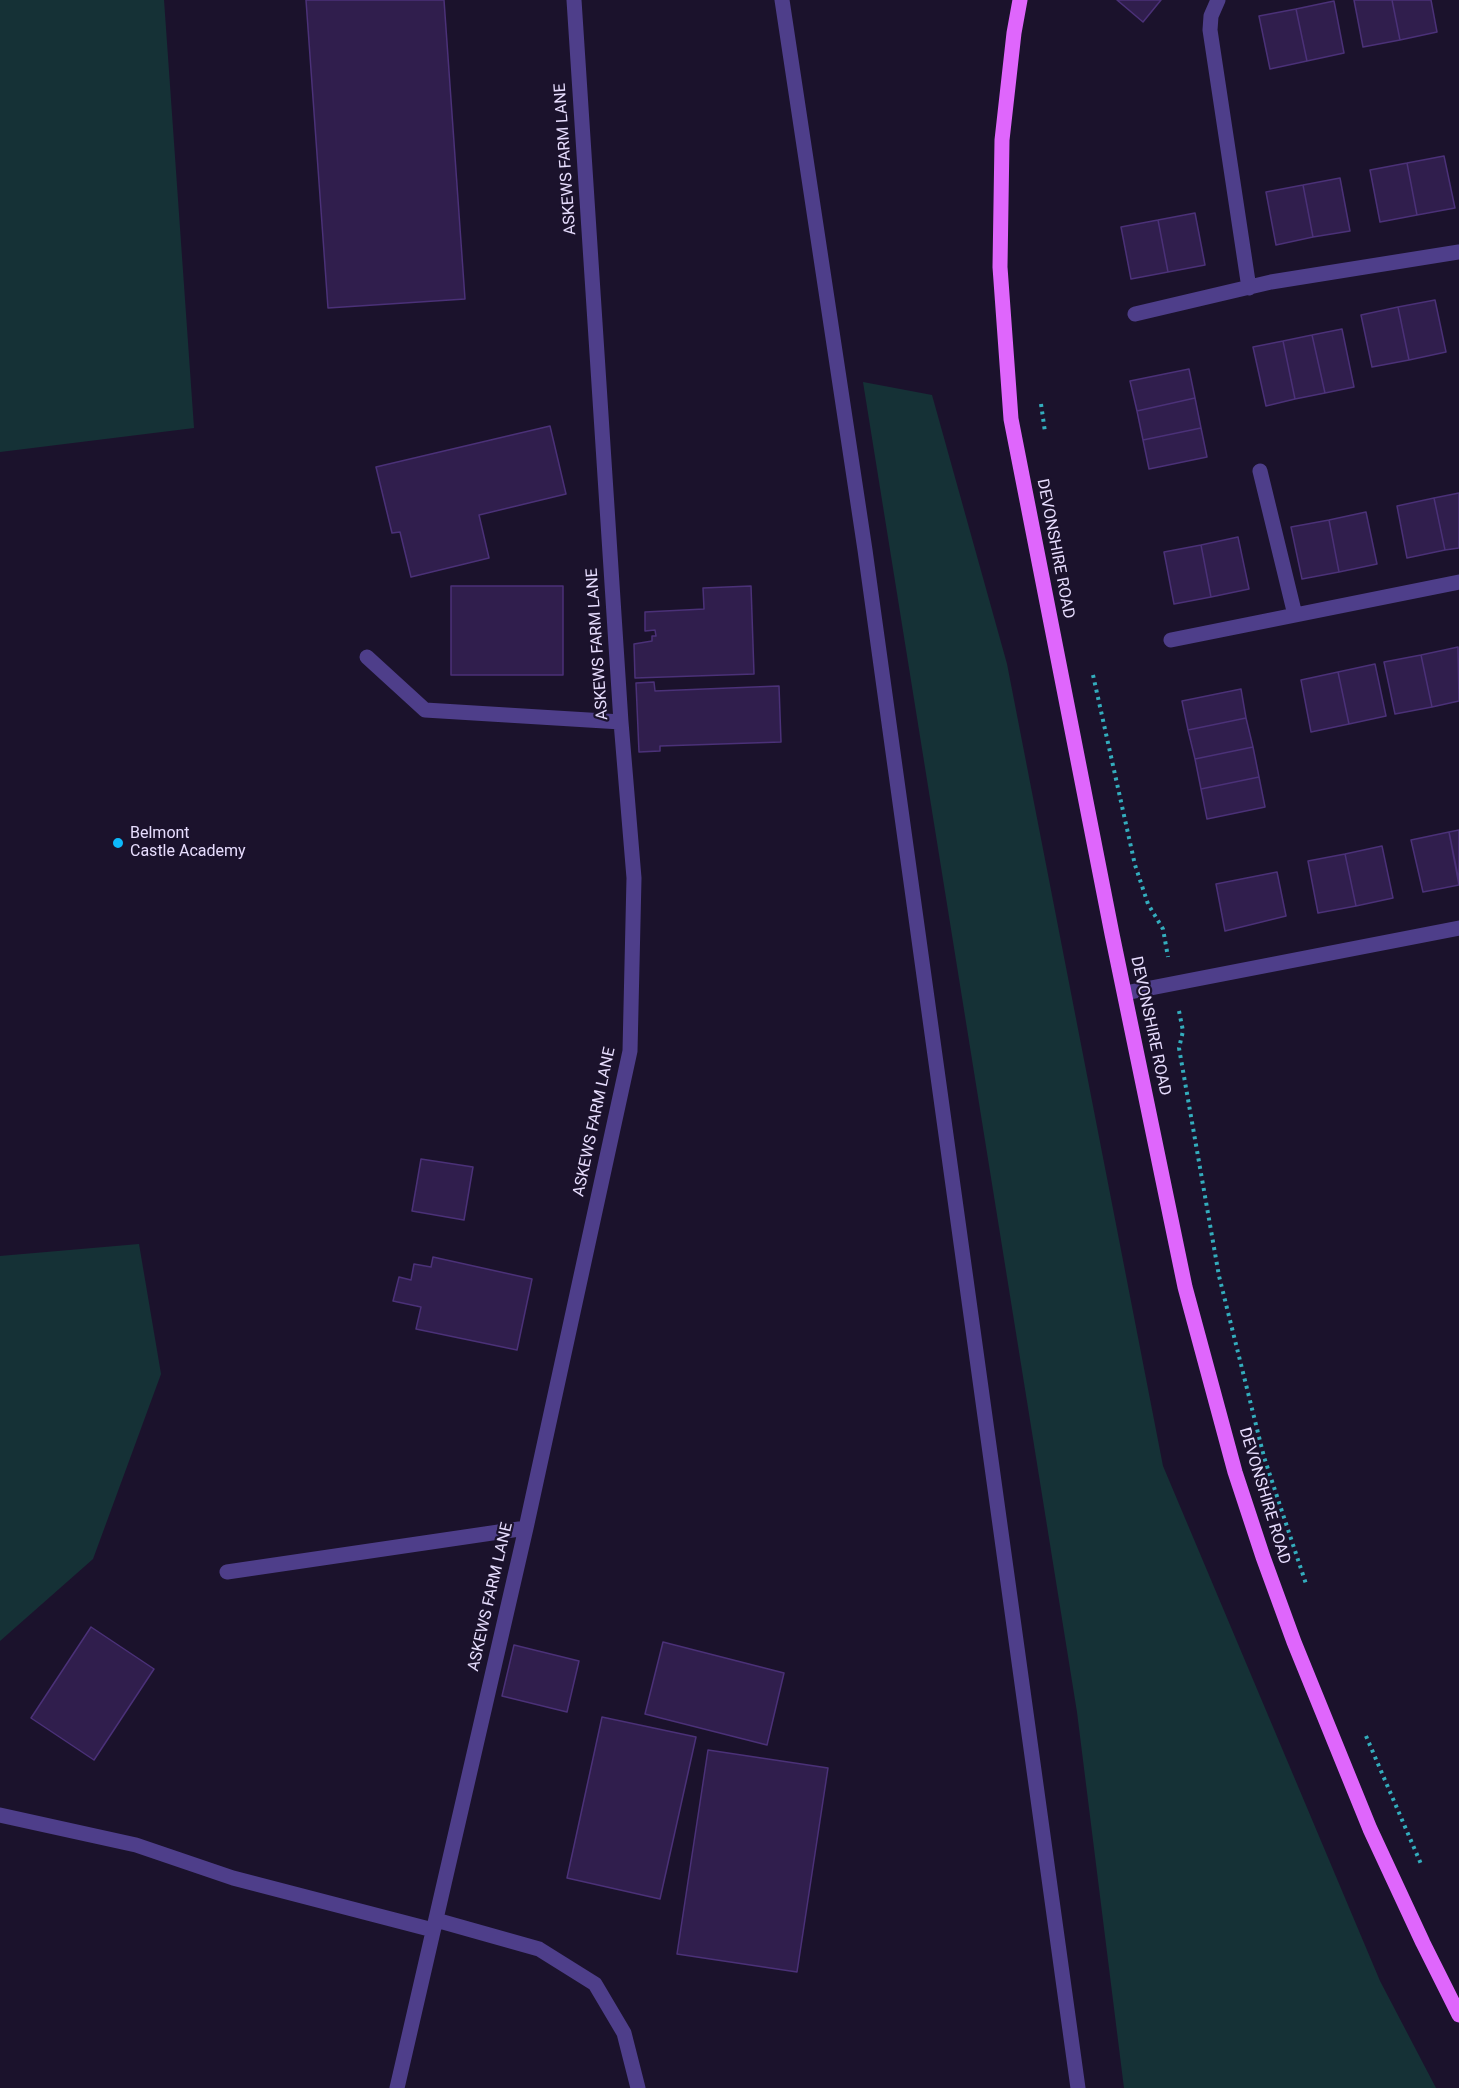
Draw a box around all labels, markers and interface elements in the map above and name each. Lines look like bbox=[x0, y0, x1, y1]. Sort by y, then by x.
street label: ASKEWS FARM LANE bbox=[551, 82, 581, 236]
street label: DEVONSHIRE ROAD bbox=[1032, 478, 1078, 620]
street label: ASKEWS FARM LANE bbox=[583, 567, 613, 721]
place label: Belmont Castle Academy bbox=[130, 824, 246, 862]
marker: Belmont Castle Academy bbox=[111, 836, 125, 850]
street label: DEVONSHIRE ROAD bbox=[1126, 955, 1174, 1097]
street label: ASKEWS FARM LANE bbox=[570, 1046, 620, 1198]
street label: DEVONSHIRE ROAD bbox=[1234, 1425, 1294, 1567]
street label: ASKEWS FARM LANE bbox=[465, 1521, 517, 1673]

